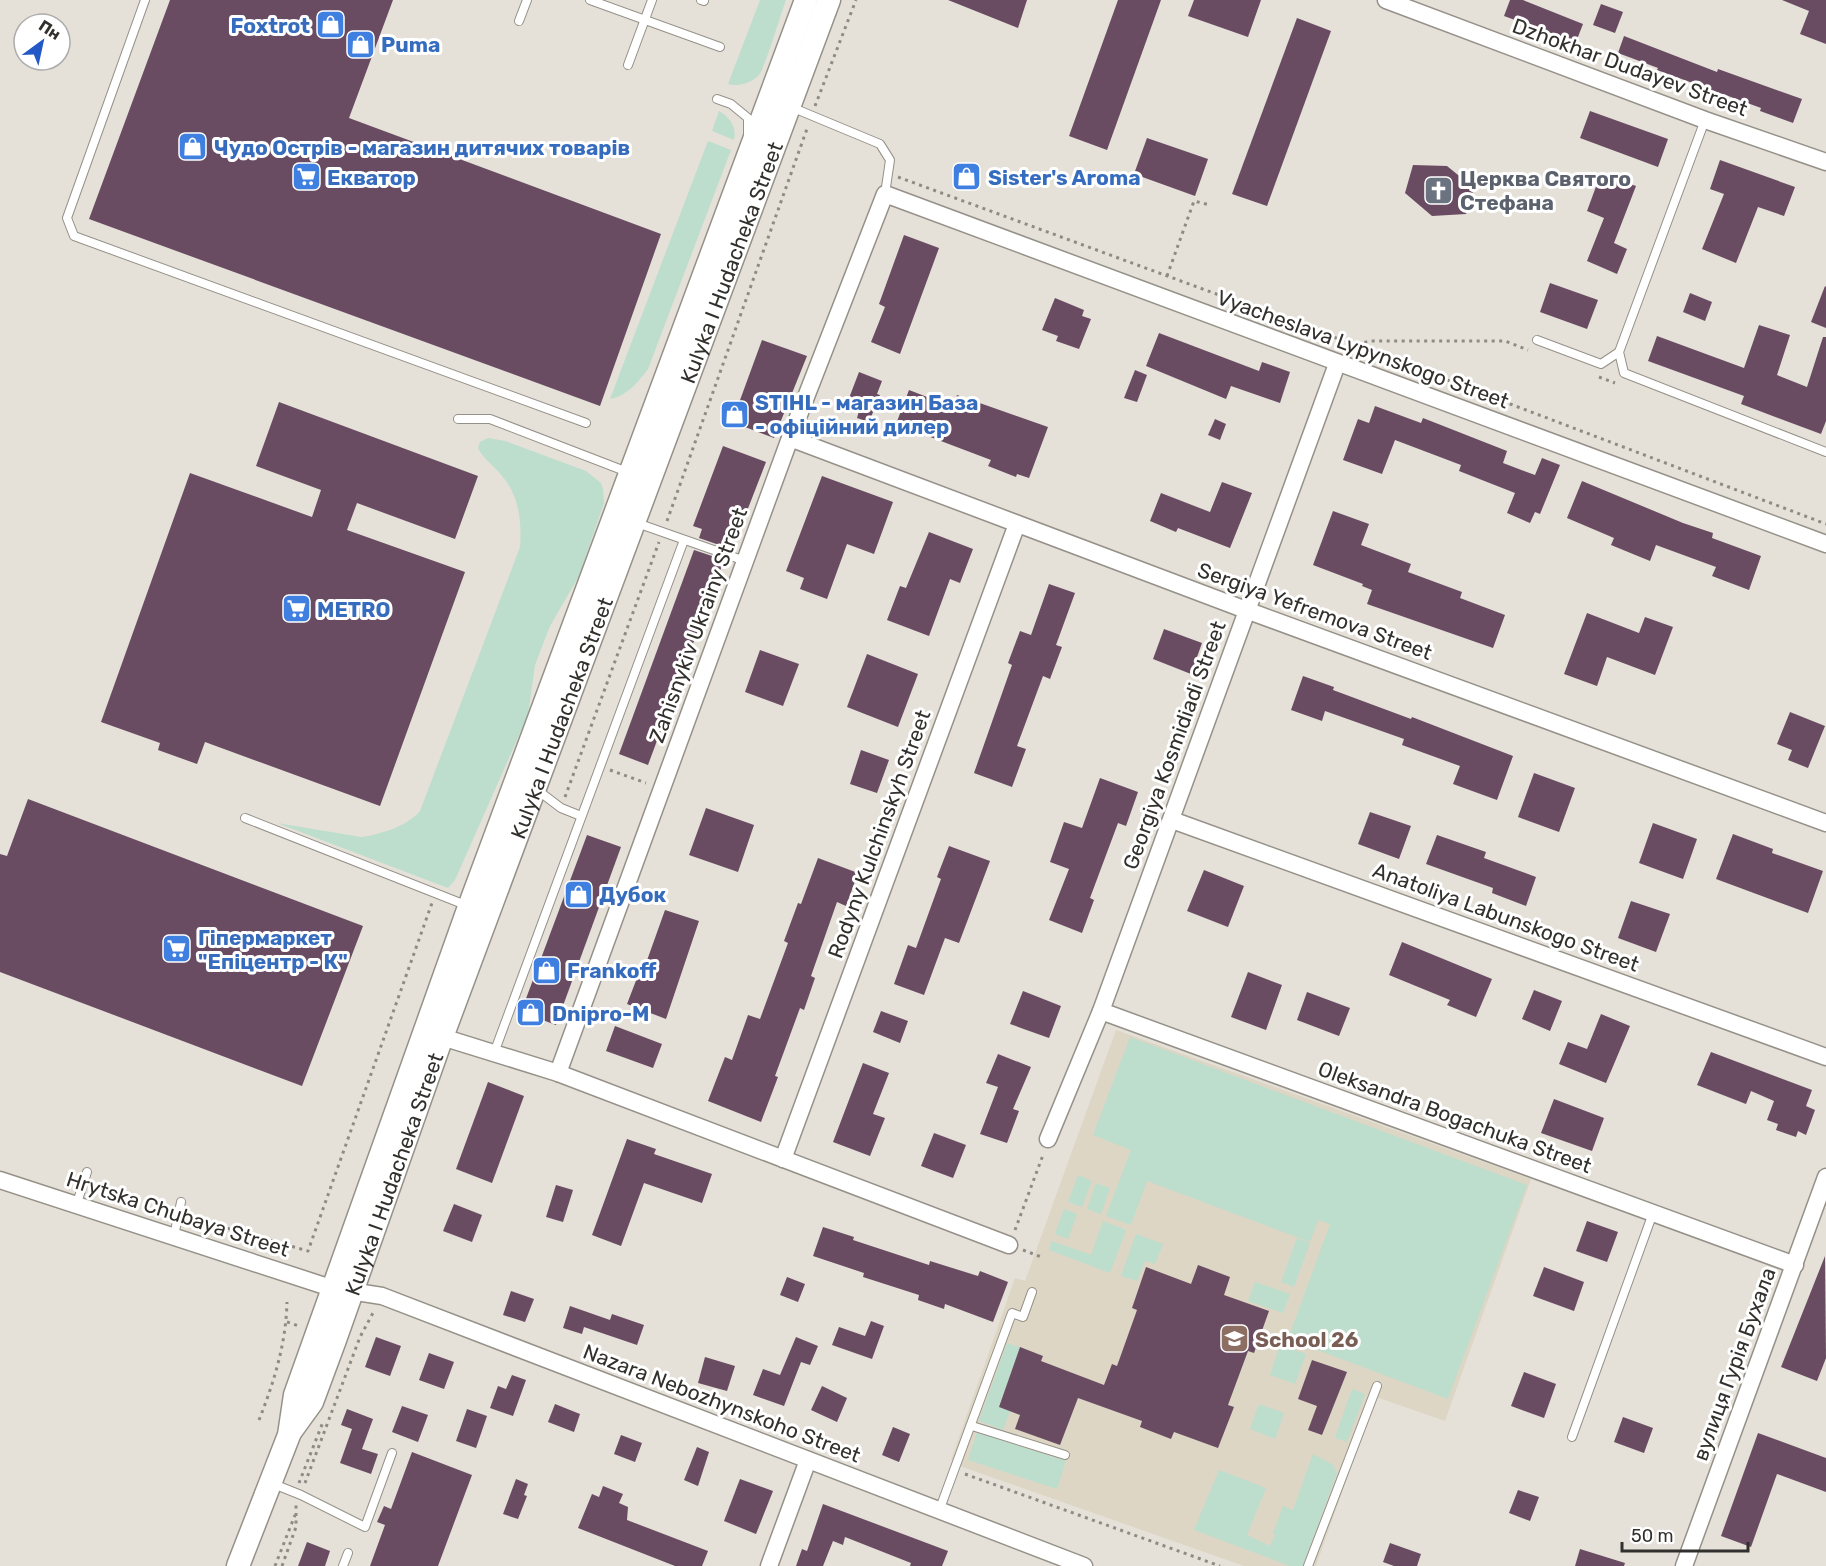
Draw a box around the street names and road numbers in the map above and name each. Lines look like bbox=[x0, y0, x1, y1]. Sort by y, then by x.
street label: Dzhokhar Dudayev Street bbox=[1509, 13, 1751, 121]
street label: Kulyka I Hudacheka Street bbox=[675, 138, 787, 387]
street label: Vyacheslava Lypynskogo Street bbox=[1214, 284, 1512, 414]
street label: Zahisnykiv Ukrainy Street bbox=[644, 504, 752, 746]
street label: Sergiya Yefremova Street bbox=[1194, 557, 1436, 665]
street label: Kulyka I Hudacheka Street bbox=[505, 594, 618, 842]
street label: Georgiya Kosmidiadi Street bbox=[1117, 617, 1231, 873]
street label: Rodyny Kulchinskyh Street bbox=[822, 707, 936, 961]
street label: Anatoliya Labunskogo Street bbox=[1369, 857, 1643, 977]
street label: Kulyka I Hudacheka Street bbox=[339, 1049, 448, 1299]
street label: Oleksandra Bogachuka Street bbox=[1315, 1056, 1595, 1178]
street label: Hrytska Chubaya Street bbox=[63, 1166, 293, 1262]
street label: вулиця Гурія Бухала bbox=[1687, 1264, 1781, 1464]
street label: Nazara Nebozhynskoho Street bbox=[580, 1338, 864, 1468]

